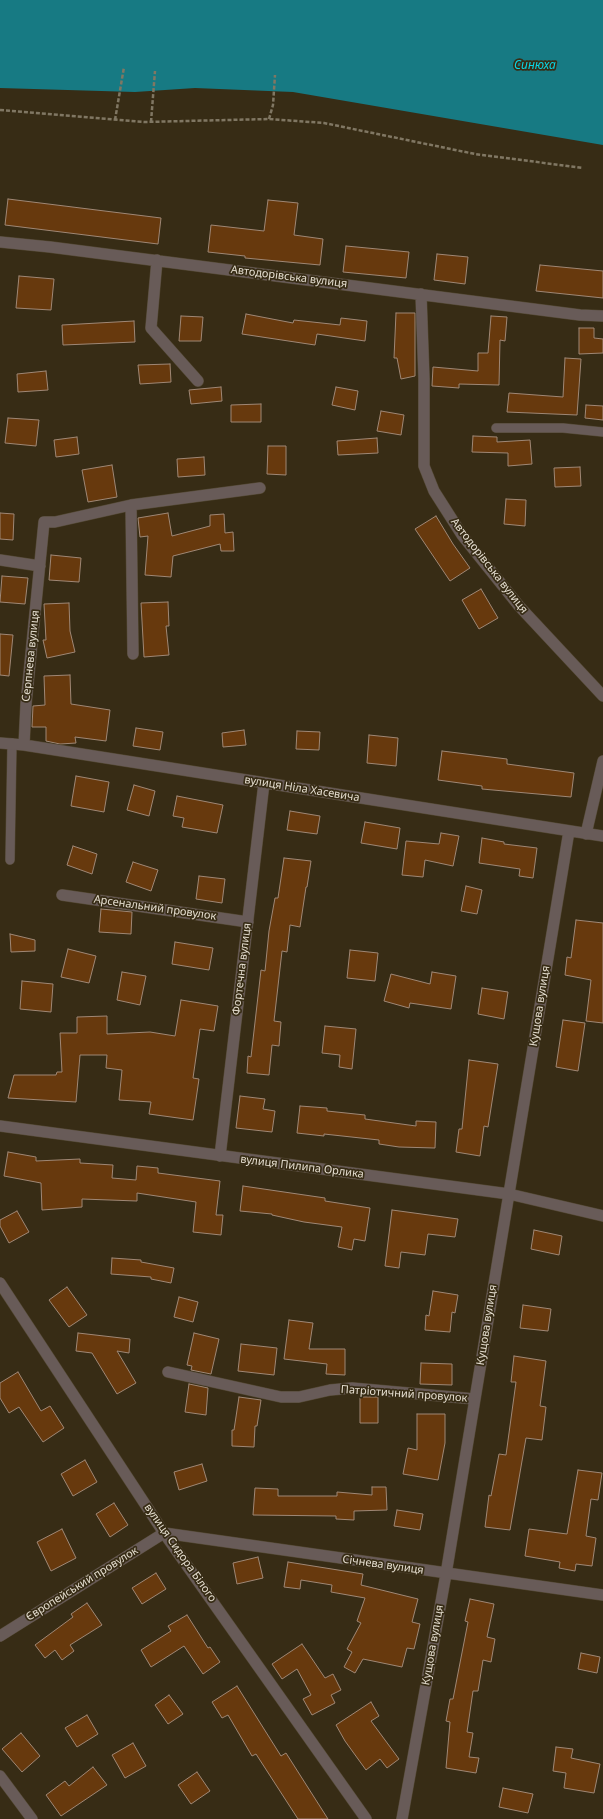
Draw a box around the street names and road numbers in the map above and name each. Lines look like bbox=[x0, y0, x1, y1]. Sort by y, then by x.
street label: Автодорівська вулиця bbox=[230, 263, 348, 291]
street label: Автодорівська вулиця bbox=[448, 516, 530, 616]
street label: Серпнева вулиця bbox=[20, 610, 42, 702]
street label: вулиця Ніла Хасевича bbox=[244, 773, 360, 805]
street label: Арсенальний провулок bbox=[93, 893, 217, 923]
street label: Фортечна вулиця bbox=[230, 922, 254, 1016]
street label: Кущова вулиця bbox=[527, 965, 553, 1047]
street label: вулиця Пилипа Орлика bbox=[240, 1153, 364, 1181]
street label: Кущова вулиця bbox=[474, 1284, 500, 1366]
street label: Патріотичний провулок bbox=[340, 1383, 468, 1405]
street label: вулиця Сидора Білого bbox=[141, 1501, 219, 1605]
street label: Європейський провулок bbox=[24, 1544, 140, 1624]
street label: Січнева вулиця bbox=[342, 1553, 424, 1577]
street label: Кущова вулиця bbox=[419, 1604, 447, 1686]

